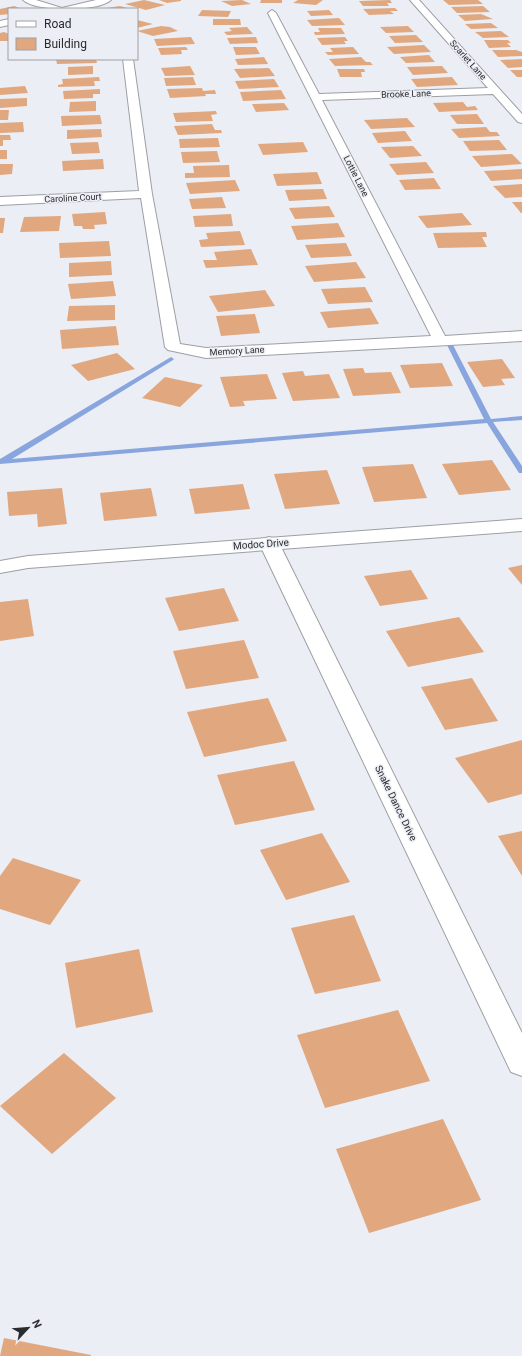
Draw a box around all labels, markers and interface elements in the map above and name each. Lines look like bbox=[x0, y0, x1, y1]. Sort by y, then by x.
legend bbox=[8, 8, 138, 60]
text: Road bbox=[44, 17, 72, 31]
text: Building bbox=[44, 37, 87, 51]
street label: Scarlet Lane bbox=[448, 38, 488, 82]
street label: Brooke Lane bbox=[381, 88, 431, 100]
street label: Lottie Lane bbox=[341, 154, 371, 198]
street label: Caroline Court bbox=[44, 192, 102, 204]
street label: Memory Lane bbox=[209, 345, 265, 357]
street label: Modoc Drive bbox=[233, 537, 289, 551]
street label: Snake Dance Drive bbox=[373, 763, 419, 843]
north arrow bbox=[8, 1308, 48, 1348]
text: N bbox=[29, 1317, 44, 1330]

